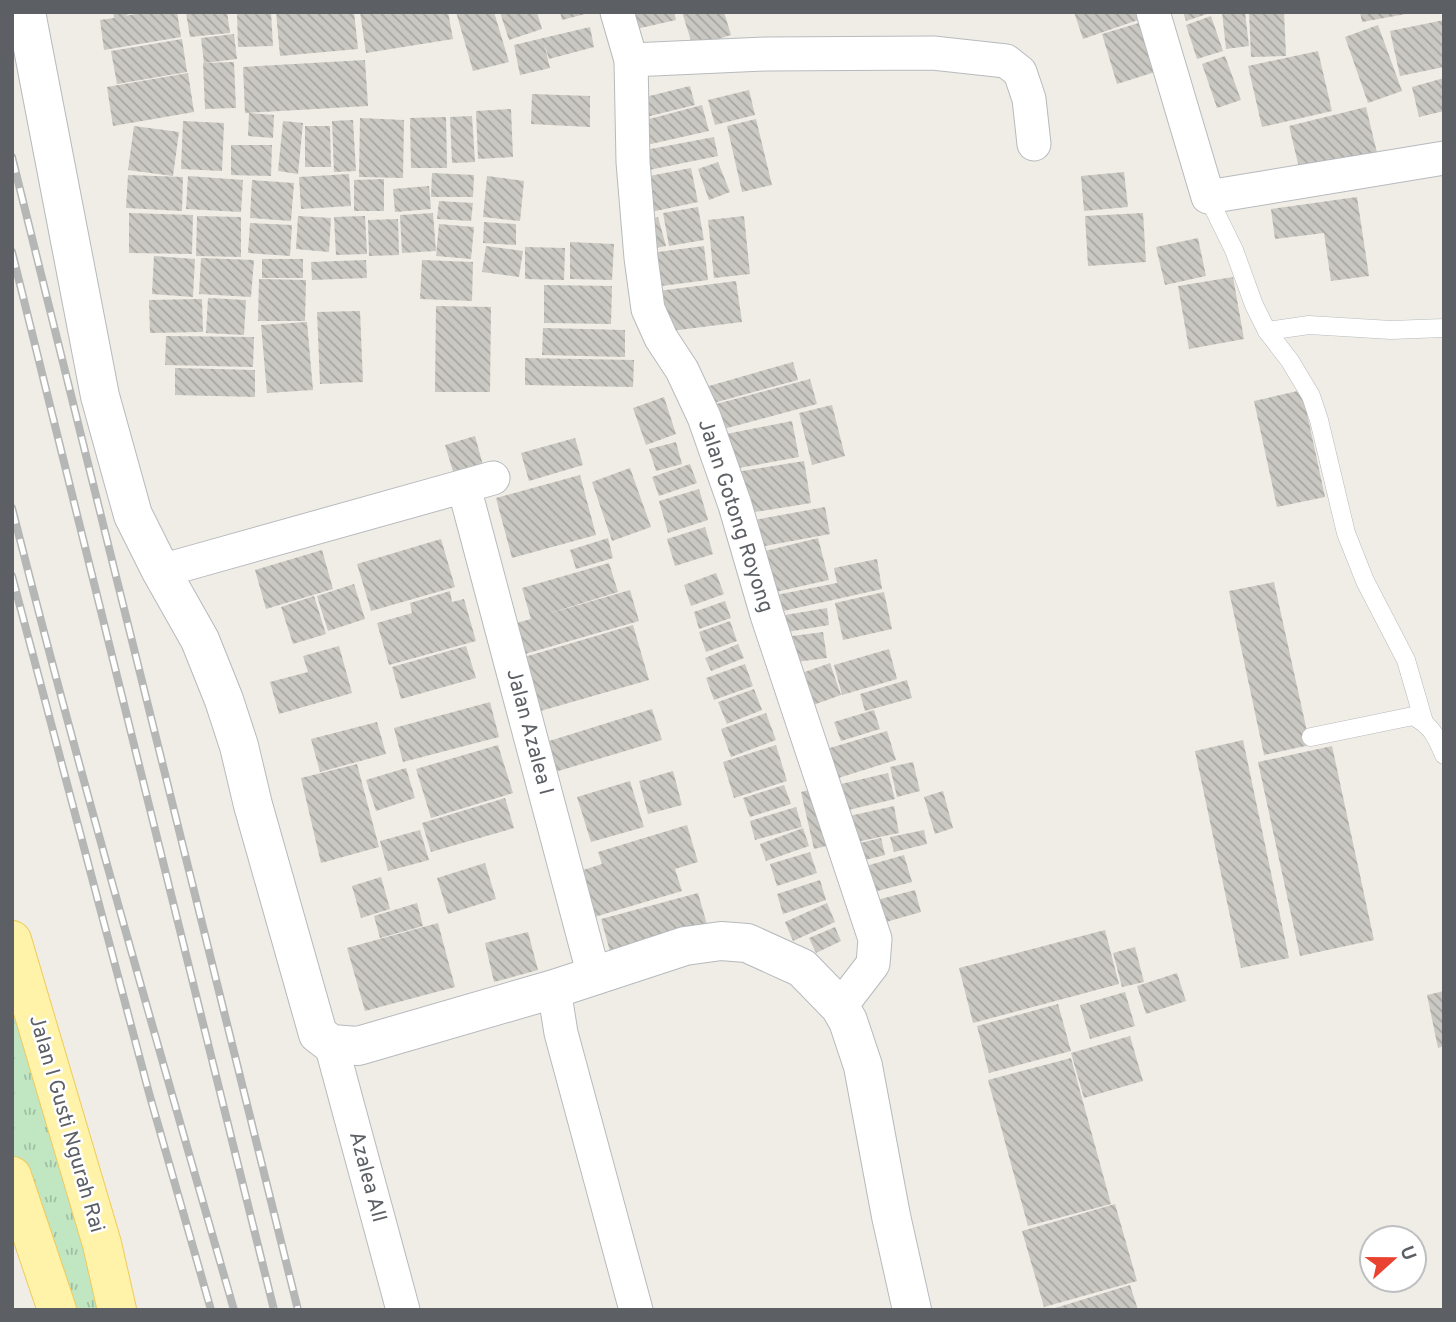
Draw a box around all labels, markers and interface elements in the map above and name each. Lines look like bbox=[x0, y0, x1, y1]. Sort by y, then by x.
street label: Jalan Gotong Royong bbox=[691, 416, 779, 616]
street label: Jalan Azalea I bbox=[499, 666, 559, 798]
street label: Jalan I Gusti Ngurah Rai bbox=[22, 1012, 110, 1236]
street label: Azalea All bbox=[342, 1129, 392, 1225]
north arrow bbox=[1358, 1224, 1428, 1294]
text: U bbox=[1393, 1243, 1421, 1264]

